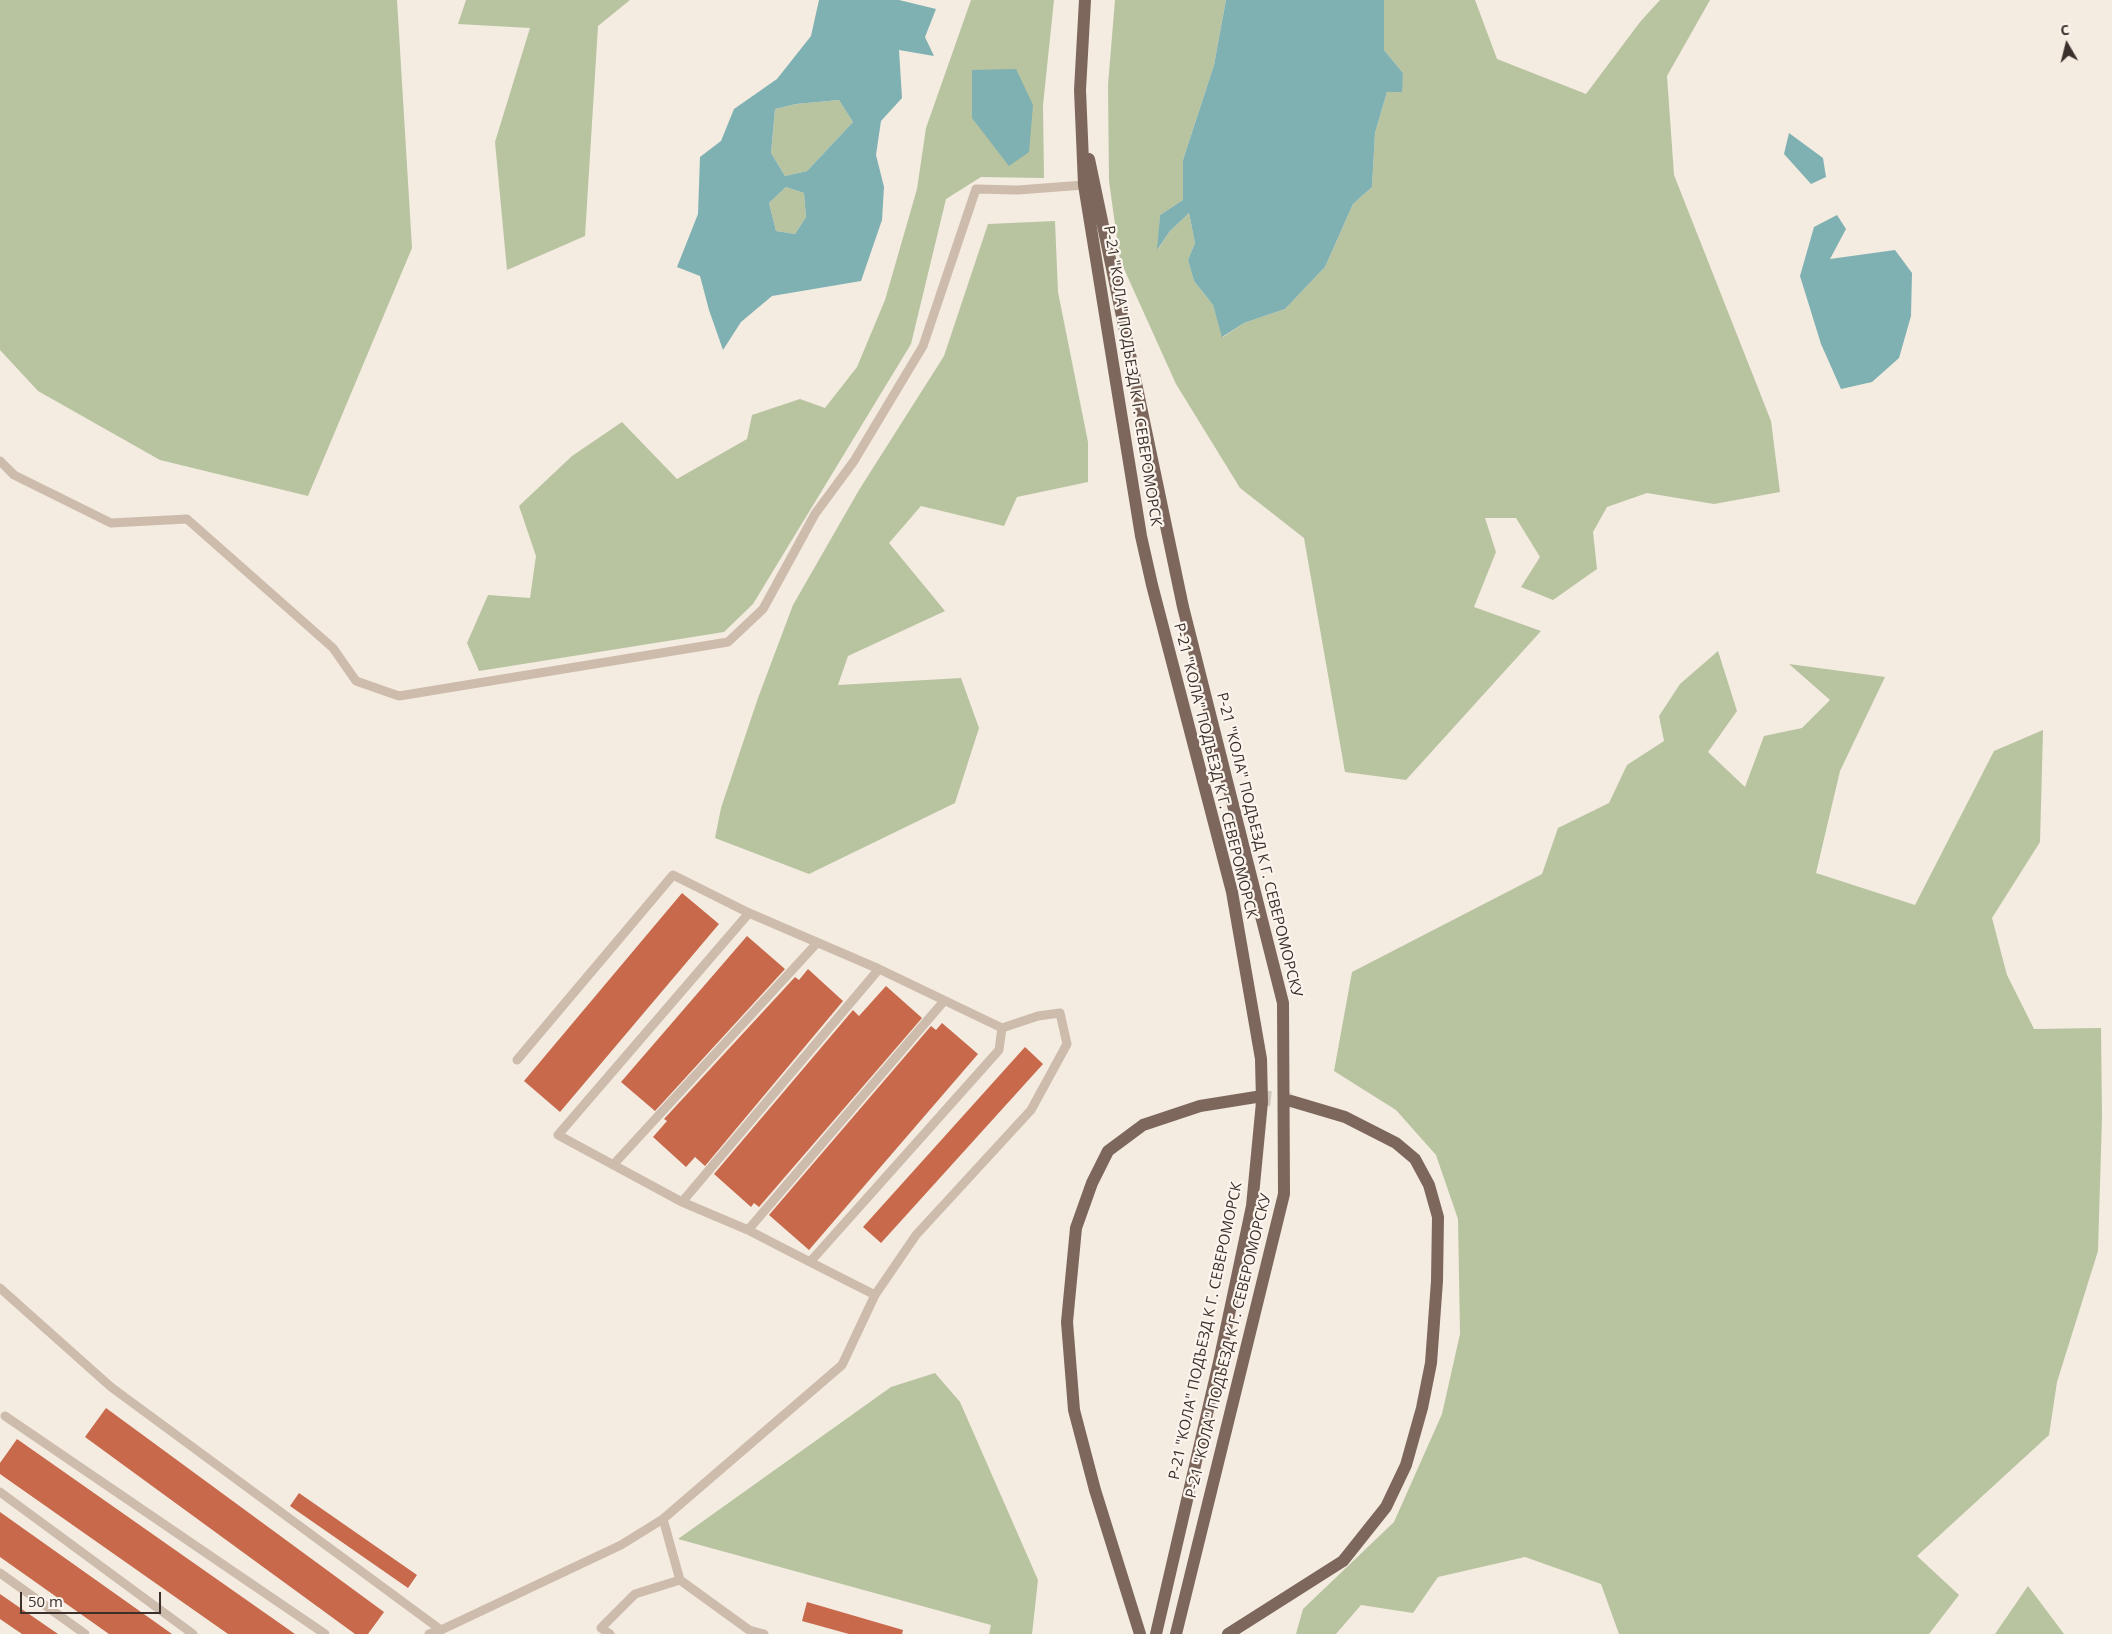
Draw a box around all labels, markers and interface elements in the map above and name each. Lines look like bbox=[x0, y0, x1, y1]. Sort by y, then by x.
north arrow bbox=[2042, 20, 2092, 70]
text: С bbox=[2059, 20, 2071, 40]
street label: Р-21 "КОЛА" ПОДЪЕЗД К Г. СЕВЕРОМОРСК bbox=[1099, 224, 1165, 528]
street label: Р-21 "КОЛА" ПОДЪЕЗД К Г. СЕВЕРОМОРСК bbox=[1170, 621, 1260, 921]
street label: Р-21 "КОЛА" ПОДЪЕЗД К Г. СЕВЕРОМОРСКУ bbox=[1212, 691, 1306, 999]
street label: Р-21 "КОЛА" ПОДЪЕЗД К Г. СЕВЕРОМОРСК bbox=[1166, 1180, 1246, 1482]
street label: Р-21 "КОЛА" ПОДЪЕЗД К Г. СЕВЕРОМОРСКУ bbox=[1182, 1192, 1276, 1500]
scale bar bbox=[22, 1582, 164, 1614]
text: 50 m bbox=[28, 1591, 63, 1611]

